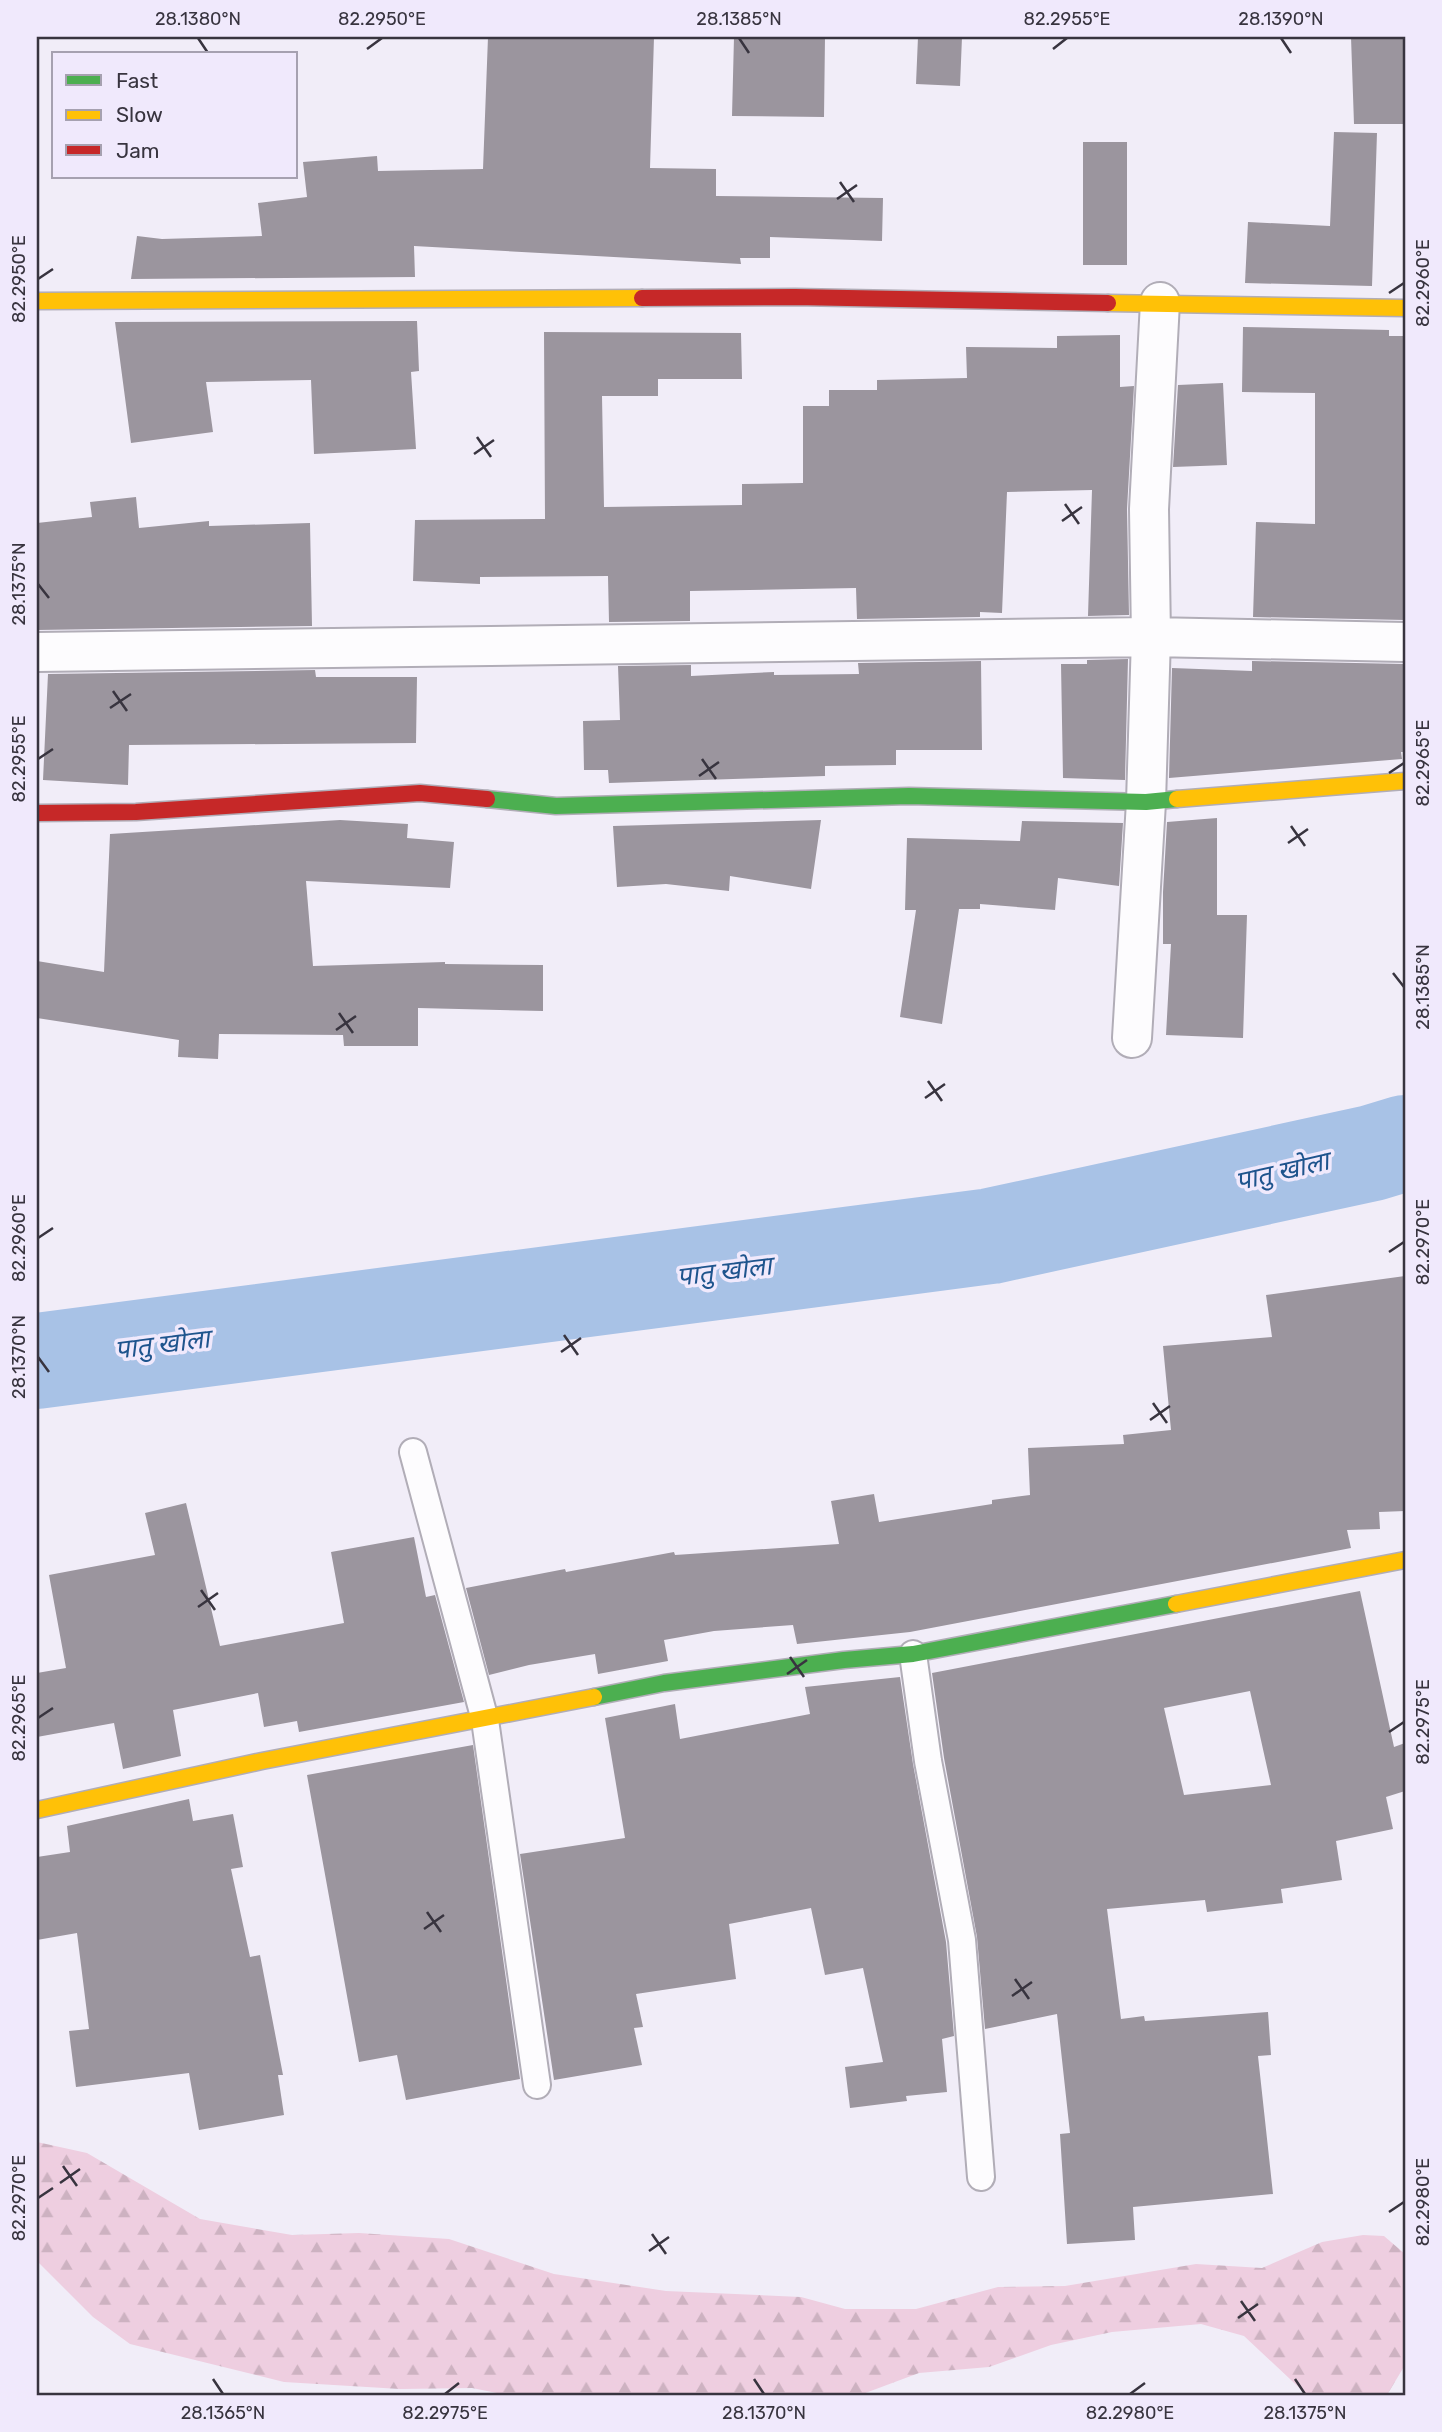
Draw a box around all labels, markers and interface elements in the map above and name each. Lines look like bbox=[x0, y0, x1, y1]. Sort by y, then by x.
text: 28.1380°N bbox=[155, 8, 241, 30]
text: 82.2950°E bbox=[338, 8, 426, 30]
text: 28.1385°N bbox=[696, 8, 782, 30]
text: 82.2955°E bbox=[1023, 8, 1111, 30]
text: 28.1390°N bbox=[1238, 8, 1324, 30]
legend bbox=[52, 52, 298, 178]
text: Fast bbox=[116, 68, 158, 93]
text: Slow bbox=[116, 102, 163, 127]
text: Jam bbox=[116, 138, 160, 163]
text: 82.2950°E bbox=[8, 235, 30, 323]
text: 82.2960°E bbox=[1412, 239, 1434, 327]
text: 28.1375°N bbox=[8, 542, 30, 626]
text: 82.2955°E bbox=[8, 715, 30, 803]
text: 82.2965°E bbox=[1412, 719, 1434, 807]
text: 28.1385°N bbox=[1412, 944, 1434, 1030]
water label: पातु खोला bbox=[1232, 1144, 1337, 1197]
text: 82.2960°E bbox=[8, 1194, 30, 1282]
text: 82.2970°E bbox=[1412, 1199, 1434, 1285]
water label: पातु खोला bbox=[675, 1250, 778, 1293]
text: 28.1370°N bbox=[8, 1315, 30, 1399]
water label: पातु खोला bbox=[113, 1323, 216, 1366]
text: 82.2965°E bbox=[8, 1674, 30, 1762]
text: 82.2975°E bbox=[1412, 1679, 1434, 1765]
text: 82.2970°E bbox=[8, 2155, 30, 2241]
text: 82.2980°E bbox=[1412, 2158, 1434, 2246]
text: 28.1365°N bbox=[181, 2402, 265, 2424]
text: 82.2975°E bbox=[402, 2402, 488, 2424]
text: 28.1370°N bbox=[722, 2402, 806, 2424]
text: 82.2980°E bbox=[1086, 2402, 1174, 2424]
text: 28.1375°N bbox=[1263, 2402, 1347, 2424]

